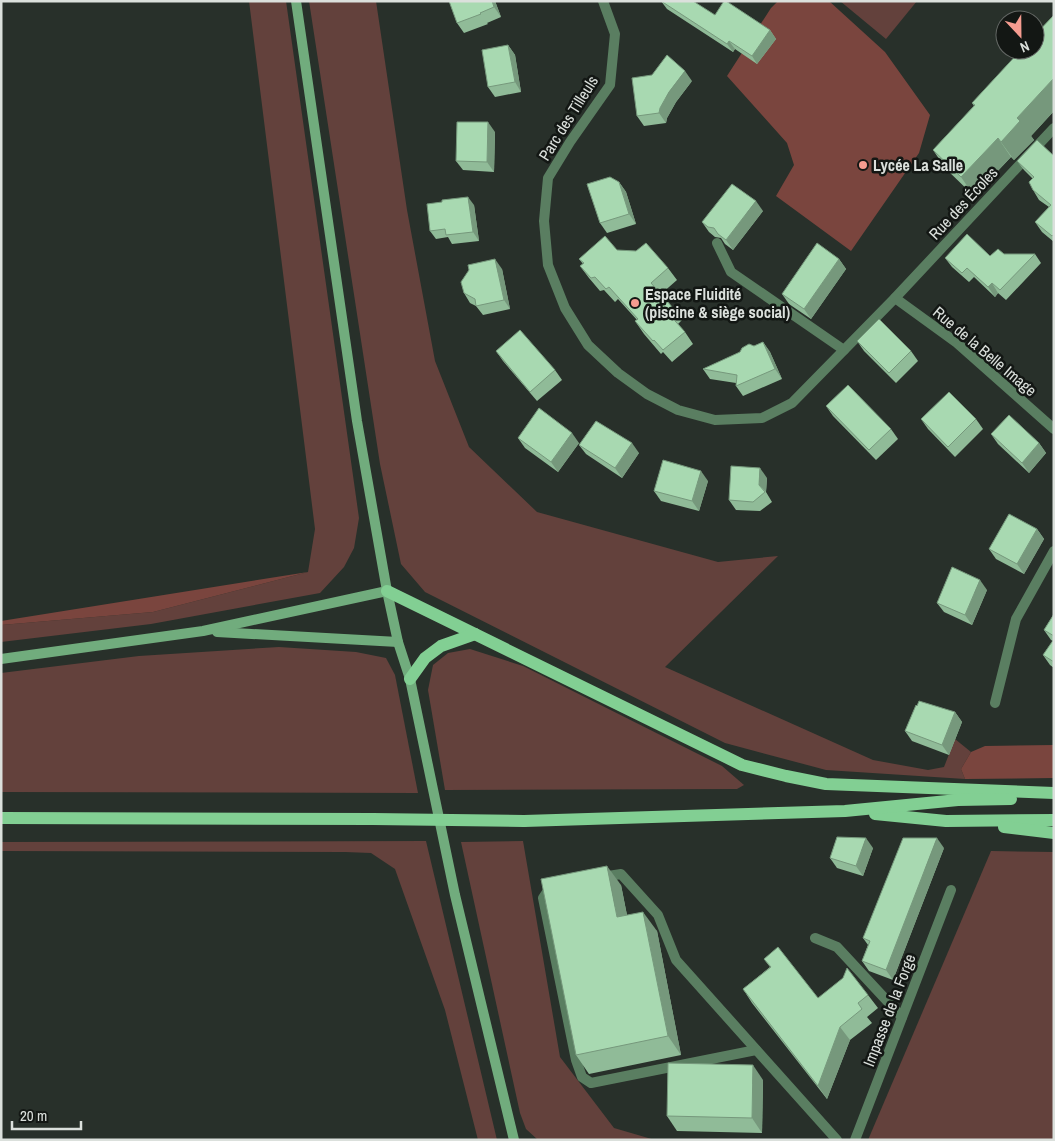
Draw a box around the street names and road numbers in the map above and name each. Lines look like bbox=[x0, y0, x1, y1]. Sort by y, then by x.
street label: Parc des Tilleuls bbox=[533, 71, 603, 165]
street label: Rue des Écoles bbox=[924, 162, 1002, 244]
street label: Rue de la Belle Image bbox=[928, 301, 1042, 401]
street label: Impasse de la Forge bbox=[857, 951, 921, 1069]

